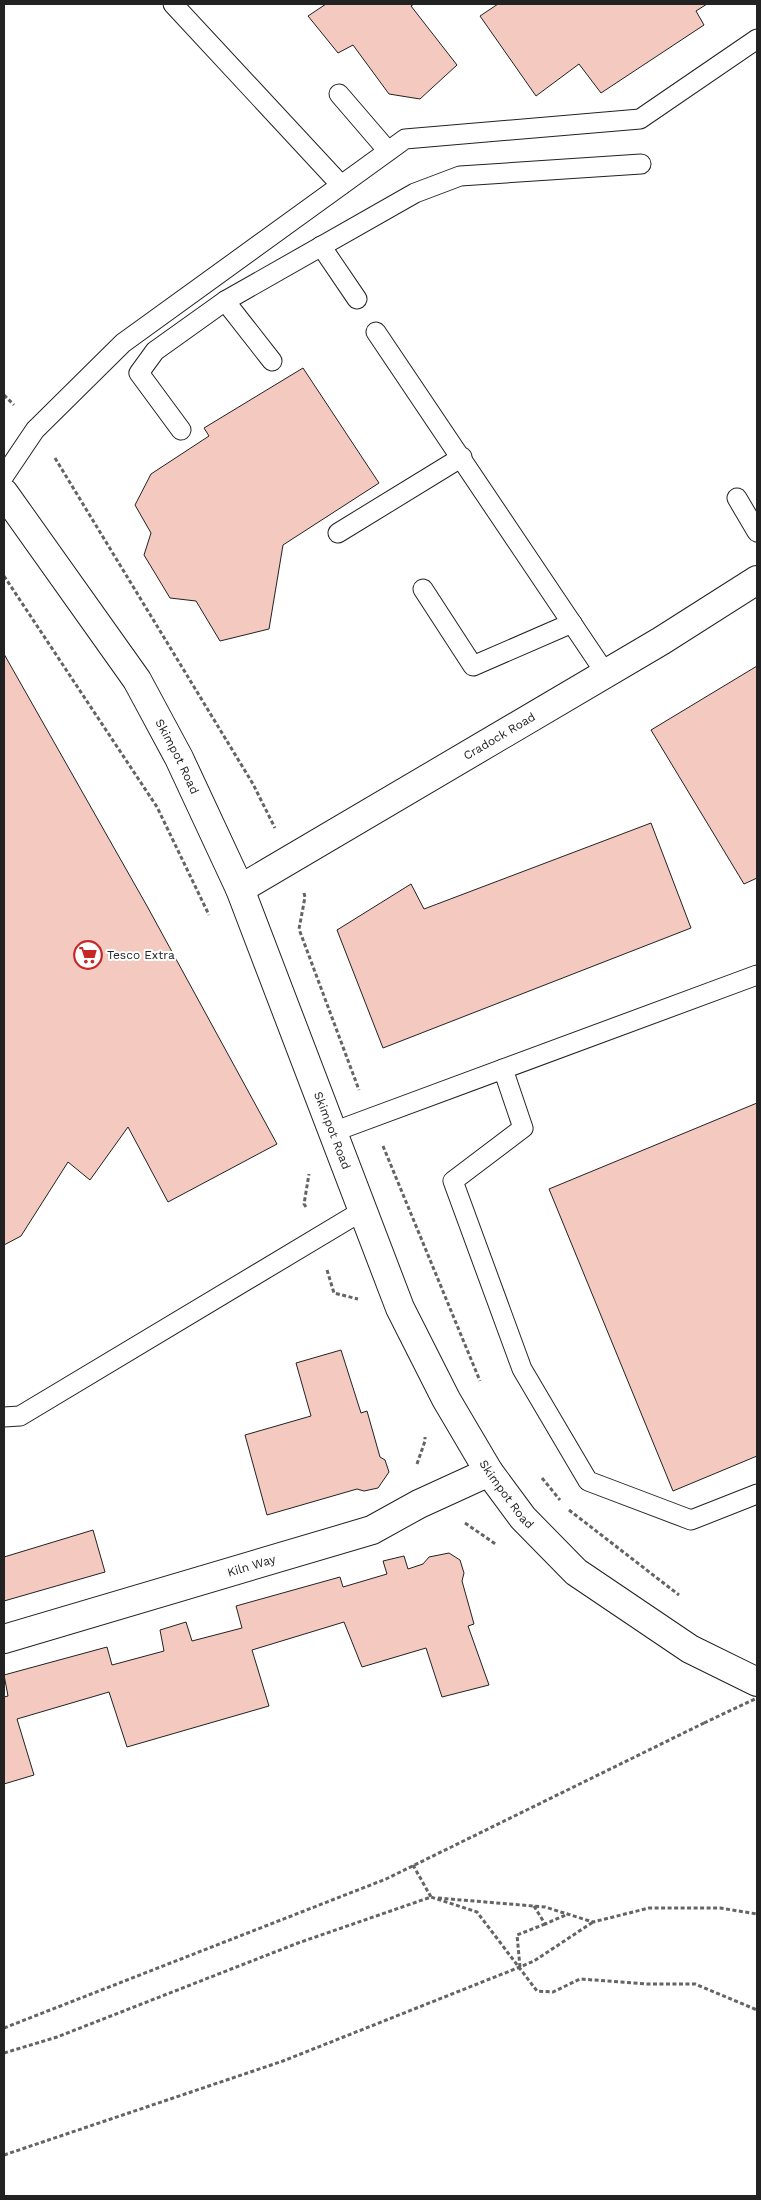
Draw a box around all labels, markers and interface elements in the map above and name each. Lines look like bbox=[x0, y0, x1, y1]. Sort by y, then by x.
street label: Cradock Road bbox=[461, 710, 538, 763]
street label: Skimpot Road bbox=[152, 717, 202, 796]
supermarket icon: Tesco Extra bbox=[73, 940, 103, 970]
place label: Tesco Extra bbox=[107, 948, 175, 962]
street label: Skimpot Road bbox=[311, 1090, 353, 1171]
street label: Skimpot Road bbox=[476, 1457, 537, 1532]
street label: Kiln Way bbox=[226, 1552, 278, 1580]

